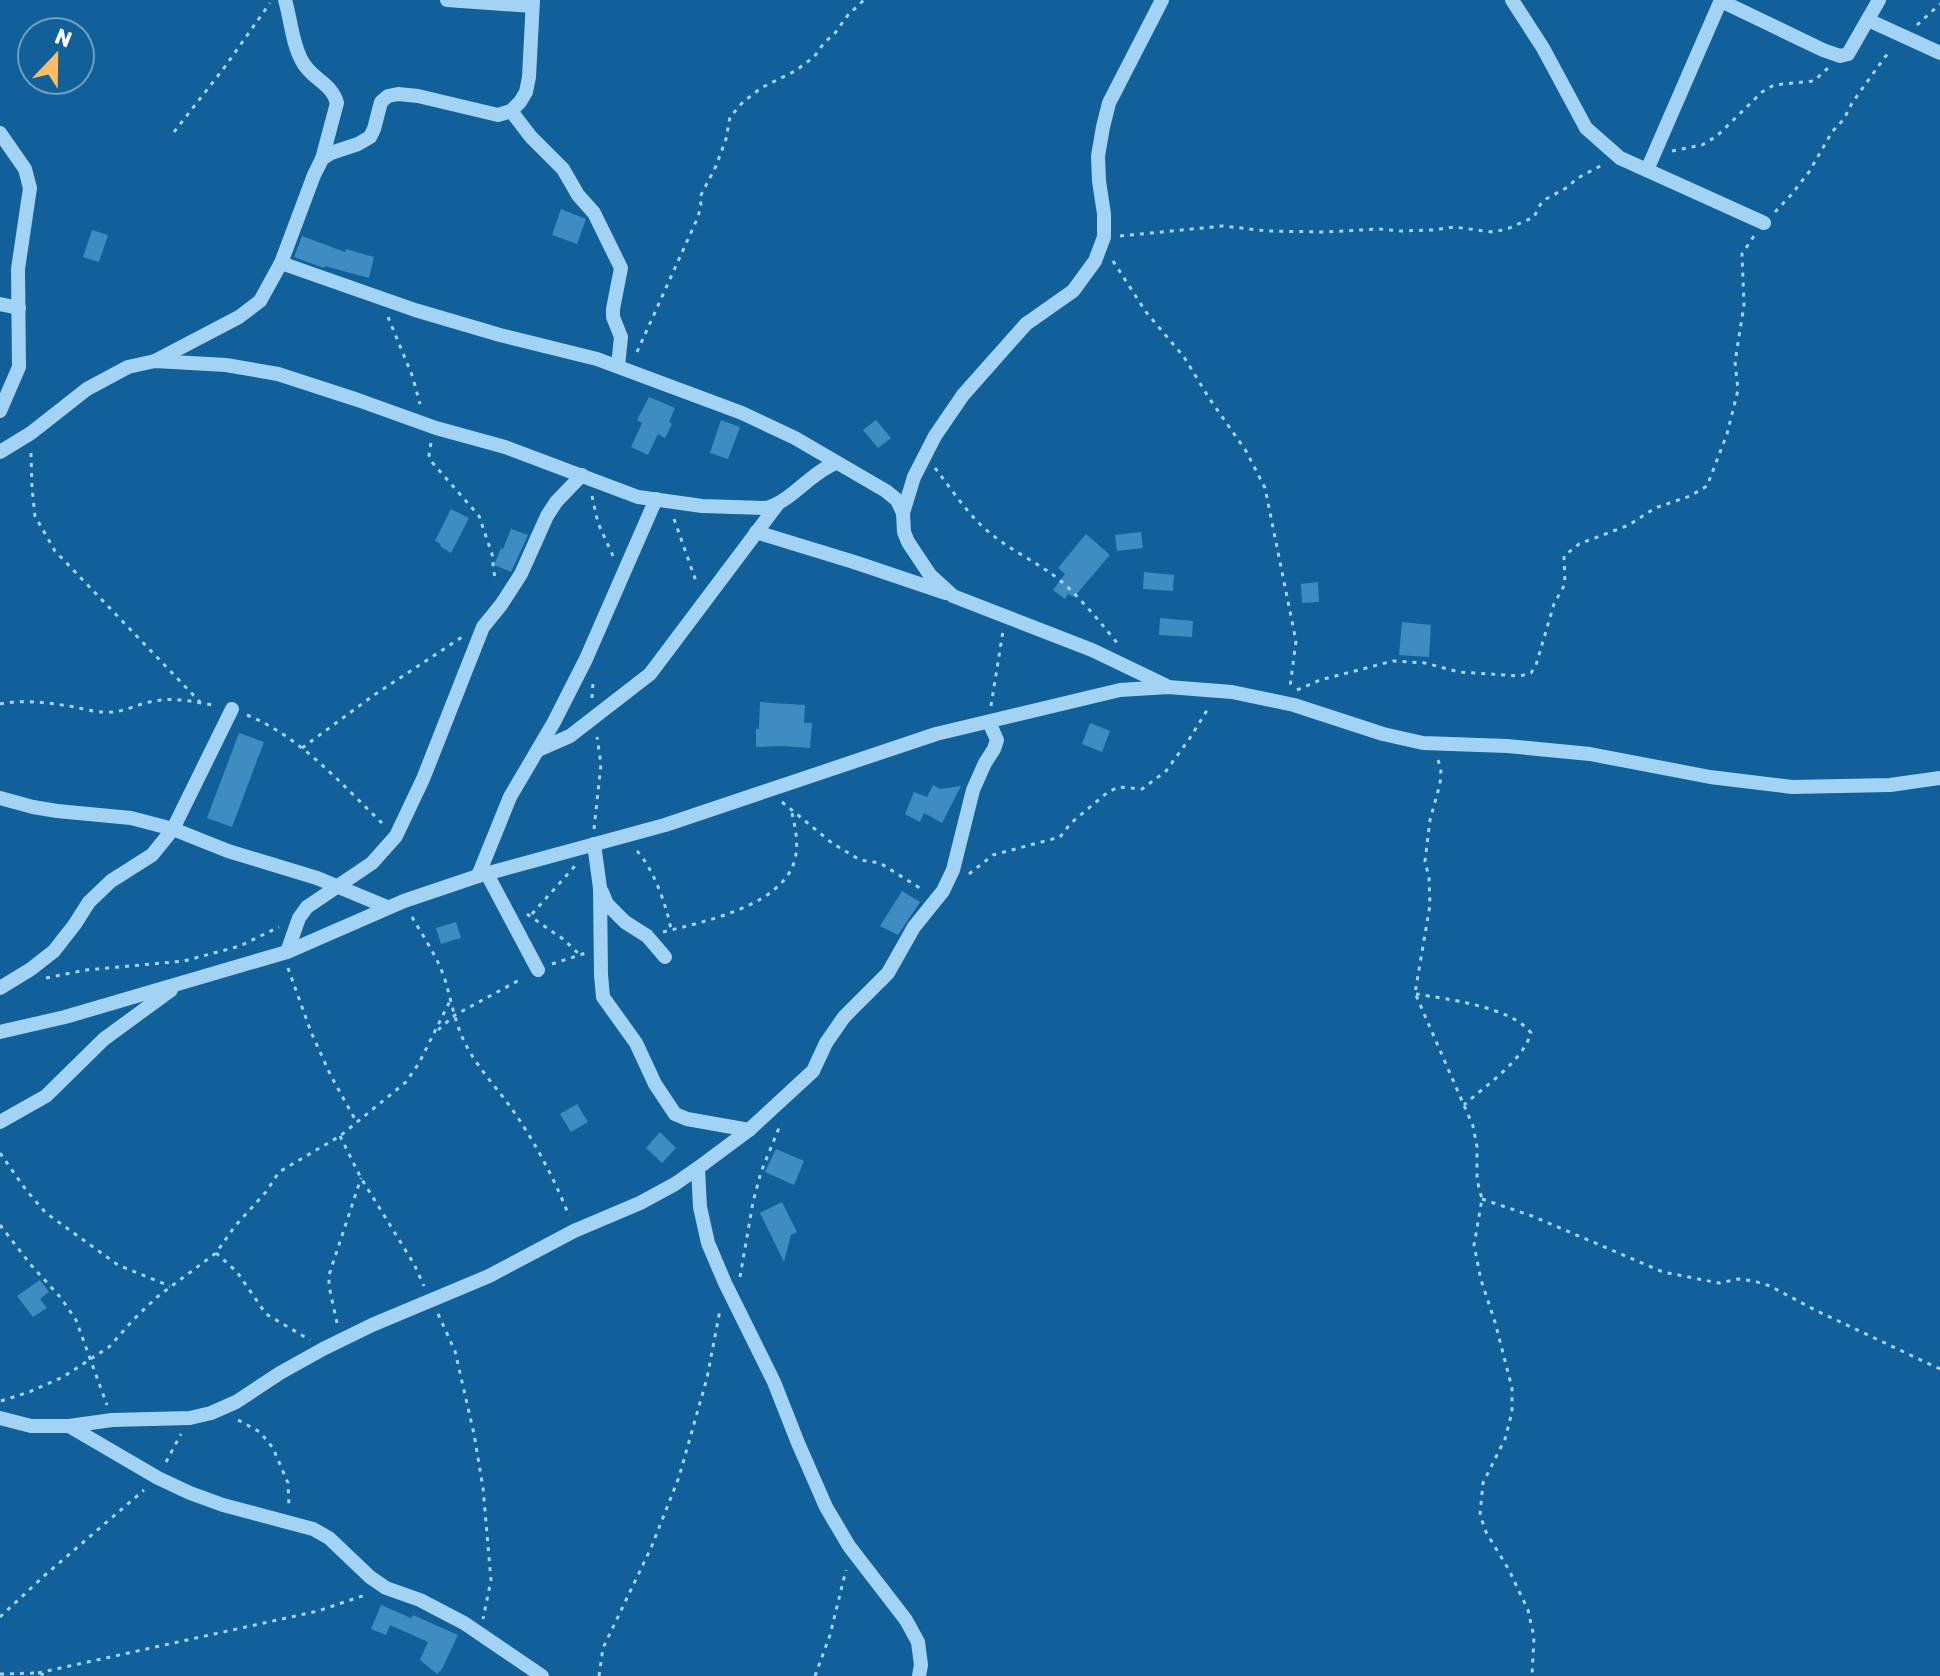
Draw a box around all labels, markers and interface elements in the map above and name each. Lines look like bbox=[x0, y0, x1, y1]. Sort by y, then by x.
north arrow bbox=[16, 16, 96, 96]
text: N bbox=[51, 22, 76, 53]

